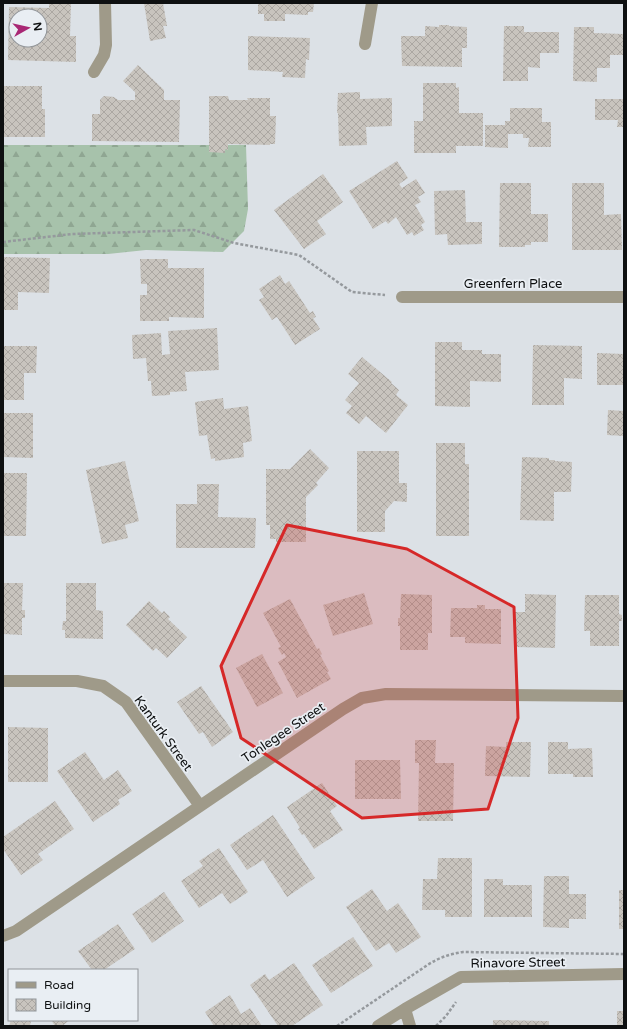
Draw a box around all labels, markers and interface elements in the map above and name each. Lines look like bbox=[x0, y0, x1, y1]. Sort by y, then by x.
north arrow bbox=[8, 8, 48, 48]
text: N bbox=[30, 21, 44, 32]
street label: Greenfern Place bbox=[464, 276, 562, 292]
street label: Kanturk Street bbox=[130, 693, 196, 774]
street label: Tonlegee Street bbox=[239, 699, 328, 767]
street label: Rinavore Street bbox=[470, 954, 566, 972]
legend bbox=[8, 969, 138, 1021]
text: Road bbox=[44, 978, 74, 992]
text: Building bbox=[44, 998, 91, 1012]

